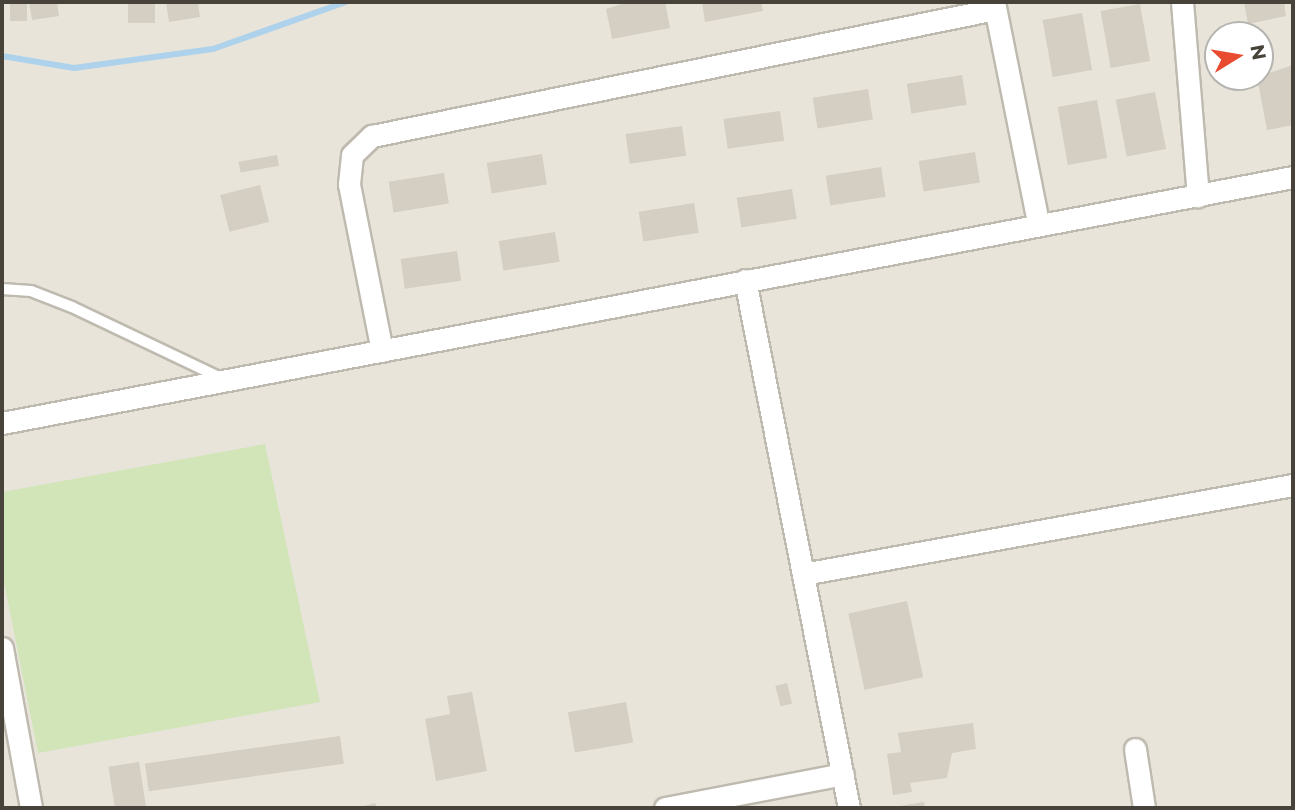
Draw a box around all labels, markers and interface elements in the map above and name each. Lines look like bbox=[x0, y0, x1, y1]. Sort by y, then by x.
north arrow bbox=[1204, 21, 1274, 91]
text: N bbox=[1245, 43, 1271, 62]

